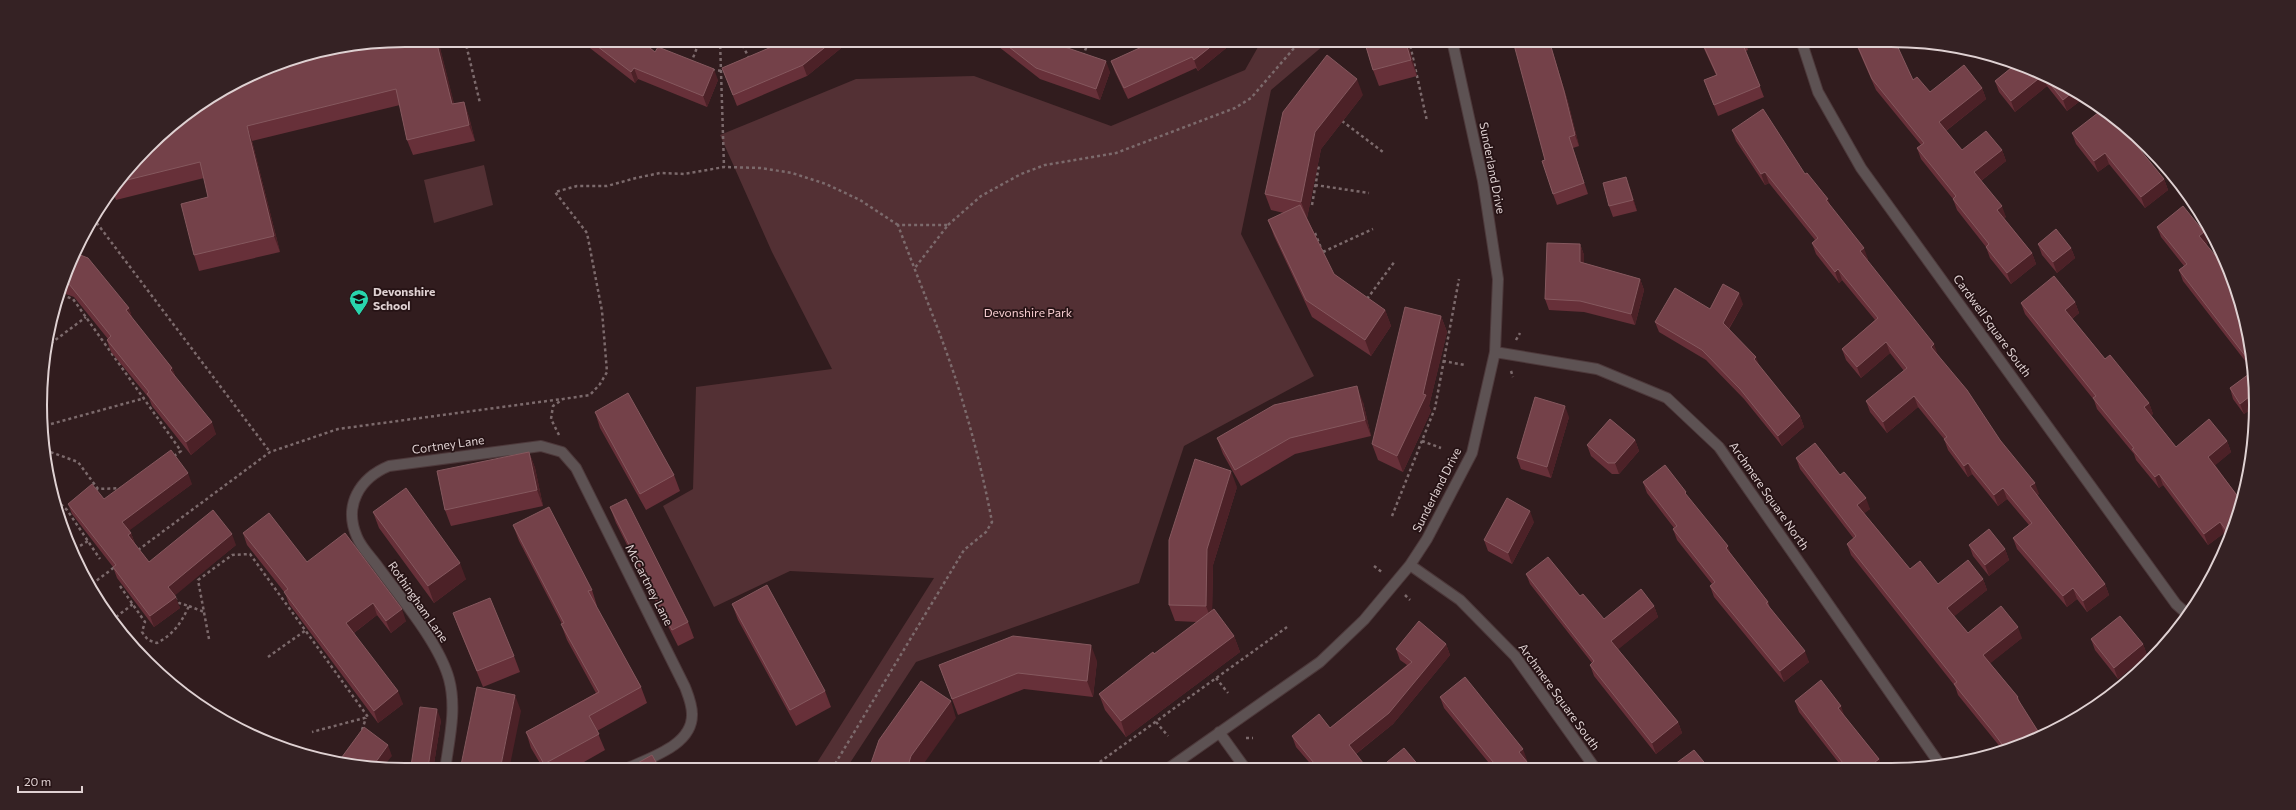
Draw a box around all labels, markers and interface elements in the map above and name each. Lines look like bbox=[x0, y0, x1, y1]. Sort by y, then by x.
street label: Sunderland Drive bbox=[1477, 121, 1509, 215]
street label: Cardwell Square South bbox=[1951, 272, 2035, 379]
place label: Devonshire School bbox=[373, 284, 435, 312]
school or university icon: Devonshire School bbox=[348, 288, 370, 316]
park label: Devonshire Park bbox=[984, 305, 1073, 319]
street label: Cortney Lane bbox=[411, 432, 485, 456]
street label: Archmere Square North bbox=[1727, 439, 1812, 552]
street label: Sunderland Drive bbox=[1409, 445, 1463, 534]
street label: McCartney Lane bbox=[623, 541, 676, 628]
street label: Rothingham Lane bbox=[386, 558, 452, 644]
street label: Archmere Square South bbox=[1516, 640, 1603, 753]
scale bar bbox=[18, 768, 82, 794]
text: 20 m bbox=[24, 774, 51, 788]

